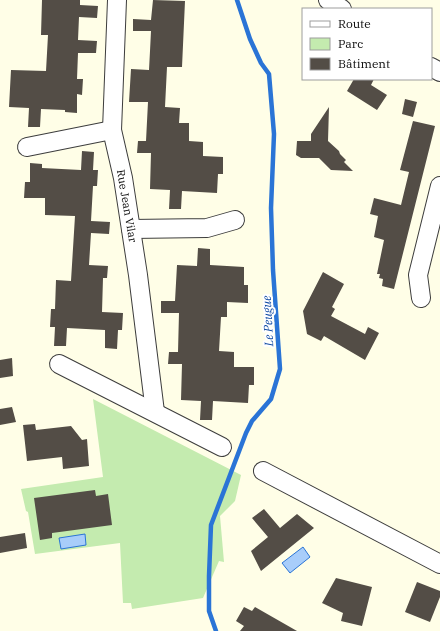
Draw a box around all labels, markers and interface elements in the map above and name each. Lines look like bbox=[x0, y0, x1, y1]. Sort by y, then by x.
legend bbox=[302, 8, 432, 80]
text: Route bbox=[338, 16, 371, 31]
text: Parc bbox=[338, 36, 363, 51]
text: Bâtiment bbox=[338, 56, 390, 71]
street label: Rue Jean Vilar bbox=[114, 168, 140, 244]
water label: Le Peugue bbox=[259, 295, 276, 348]

